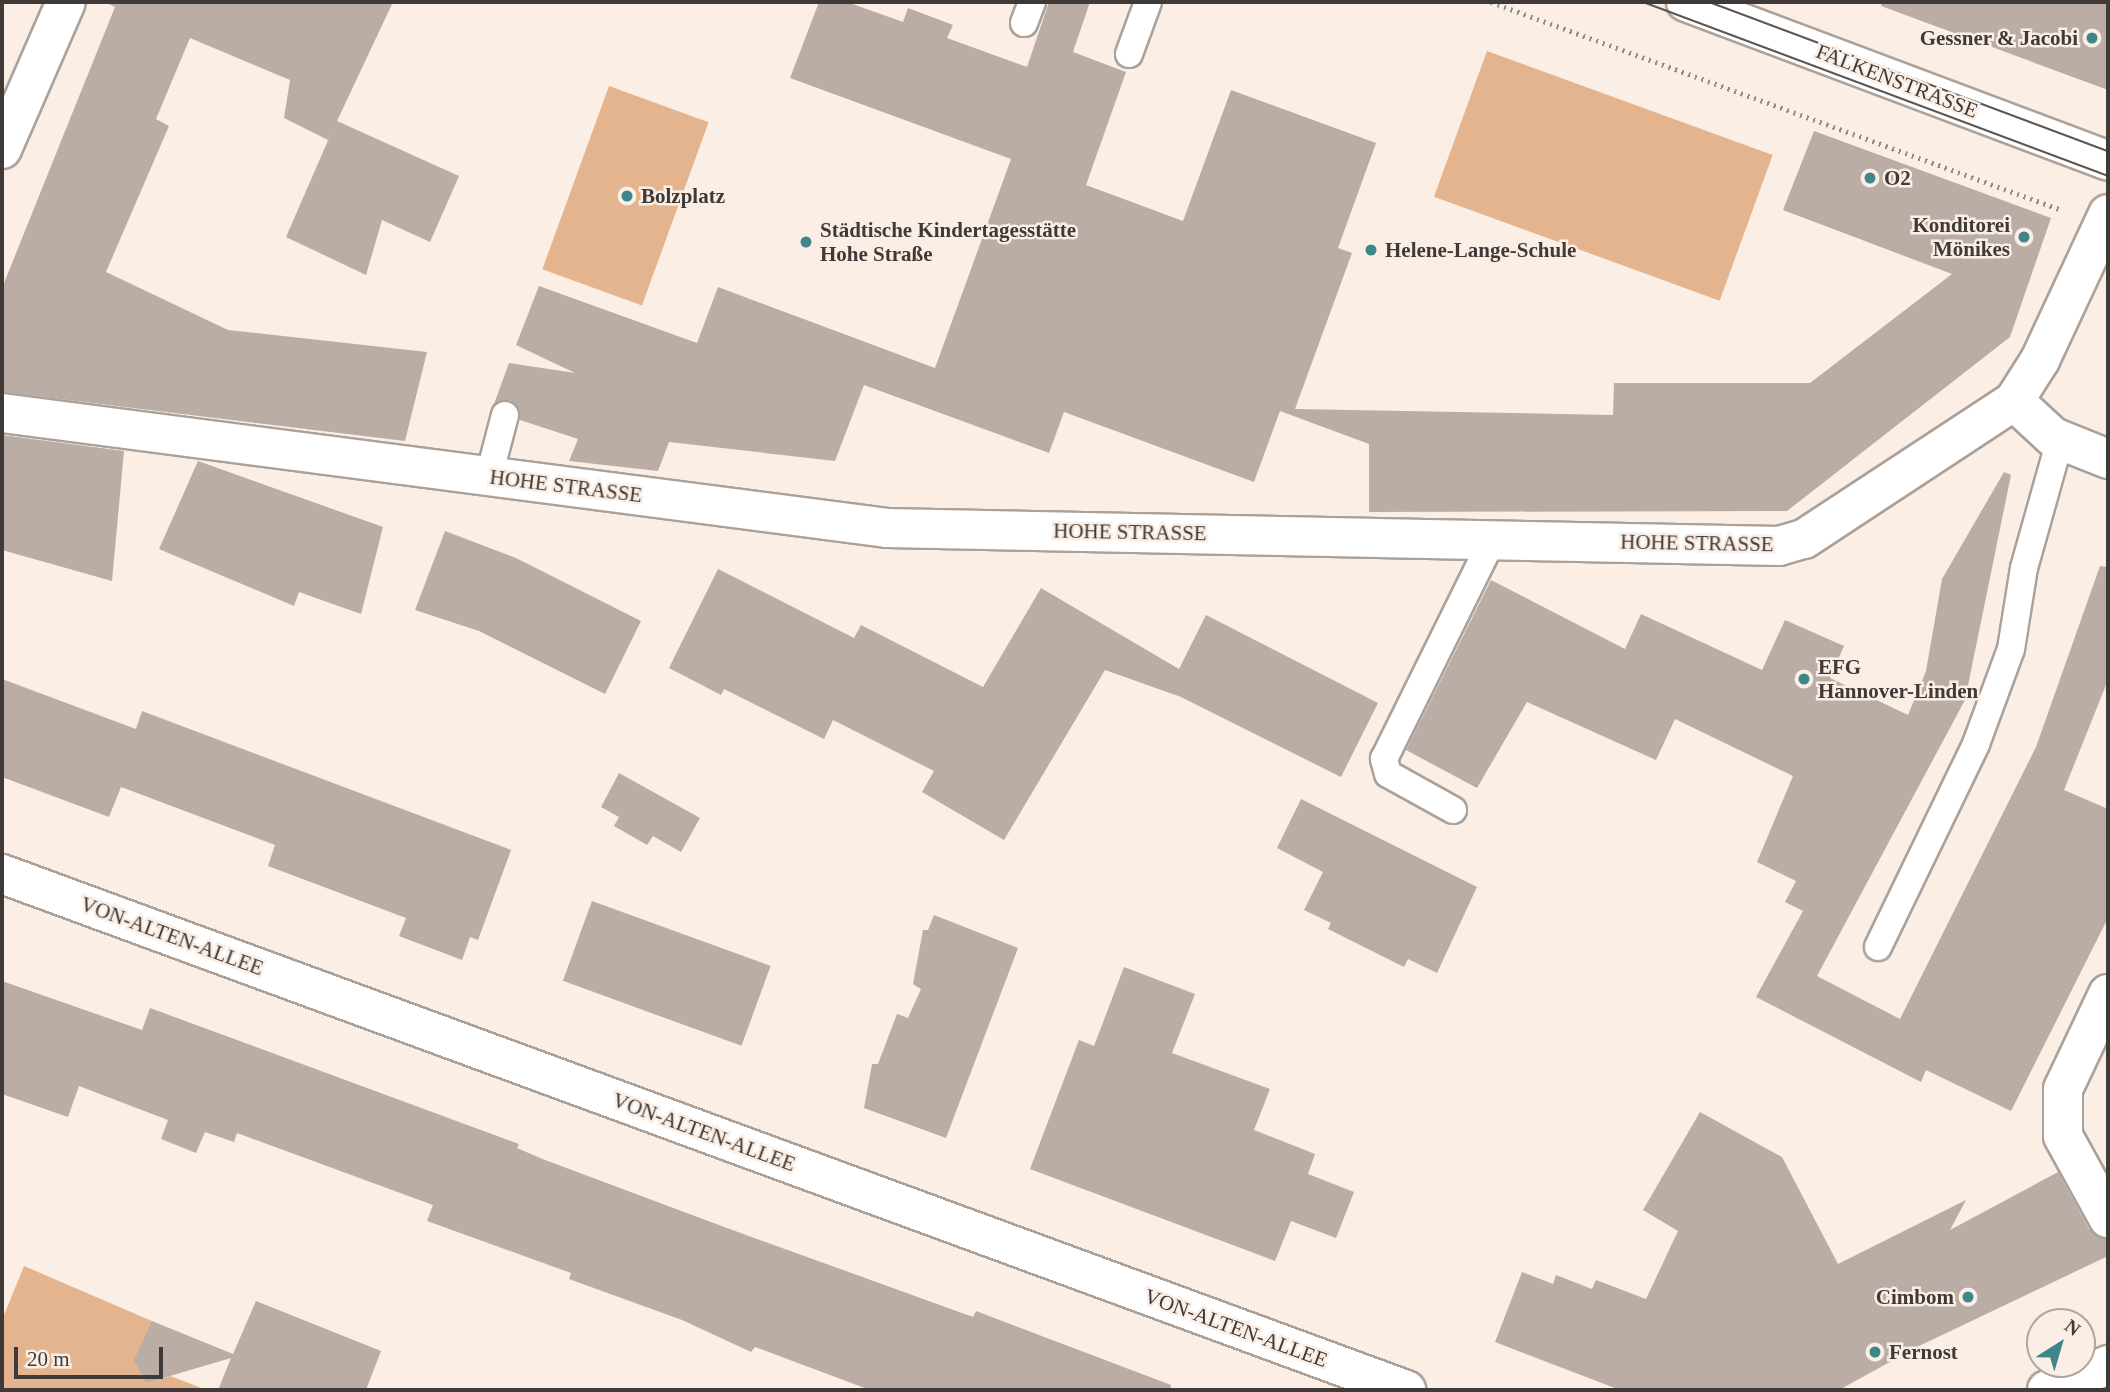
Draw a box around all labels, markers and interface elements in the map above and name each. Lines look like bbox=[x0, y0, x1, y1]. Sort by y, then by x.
place label: Gessner & Jacobi bbox=[1919, 25, 2078, 51]
marker: Gessner & Jacobi bbox=[2084, 30, 2100, 46]
street label: FALKENSTRASSE bbox=[1813, 39, 1981, 123]
place label: O2 bbox=[1884, 165, 1911, 191]
marker: O2 bbox=[1862, 170, 1878, 186]
place label: Bolzplatz bbox=[641, 183, 725, 209]
marker: Bolzplatz bbox=[619, 188, 635, 204]
place label: Konditorei Mönikes bbox=[1912, 212, 2010, 262]
place label: Städtische Kindertagesstätte Hohe Straße bbox=[820, 217, 1076, 267]
marker: Konditorei Mönikes bbox=[2016, 229, 2032, 245]
marker: Städtische Kindertagesstätte Hohe Straße bbox=[798, 234, 814, 250]
place label: Helene-Lange-Schule bbox=[1385, 237, 1576, 263]
marker: Helene-Lange-Schule bbox=[1363, 242, 1379, 258]
street label: HOHE STRASSE bbox=[488, 464, 644, 508]
street label: HOHE STRASSE bbox=[1053, 518, 1207, 546]
street label: HOHE STRASSE bbox=[1620, 529, 1774, 557]
place label: EFG Hannover-Linden bbox=[1818, 654, 1978, 704]
marker: EFG Hannover-Linden bbox=[1796, 671, 1812, 687]
street label: VON-ALTEN-ALLEE bbox=[77, 891, 267, 981]
street label: VON-ALTEN-ALLEE bbox=[609, 1087, 799, 1177]
street label: VON-ALTEN-ALLEE bbox=[1141, 1283, 1331, 1373]
place label: Cimbom bbox=[1876, 1284, 1954, 1310]
marker: Cimbom bbox=[1960, 1289, 1976, 1305]
north arrow bbox=[2026, 1308, 2096, 1378]
text: N bbox=[2061, 1315, 2085, 1340]
scale bar bbox=[18, 1332, 166, 1376]
place label: Fernost bbox=[1889, 1339, 1958, 1365]
marker: Fernost bbox=[1867, 1344, 1883, 1360]
text: 20 m bbox=[27, 1347, 70, 1371]

